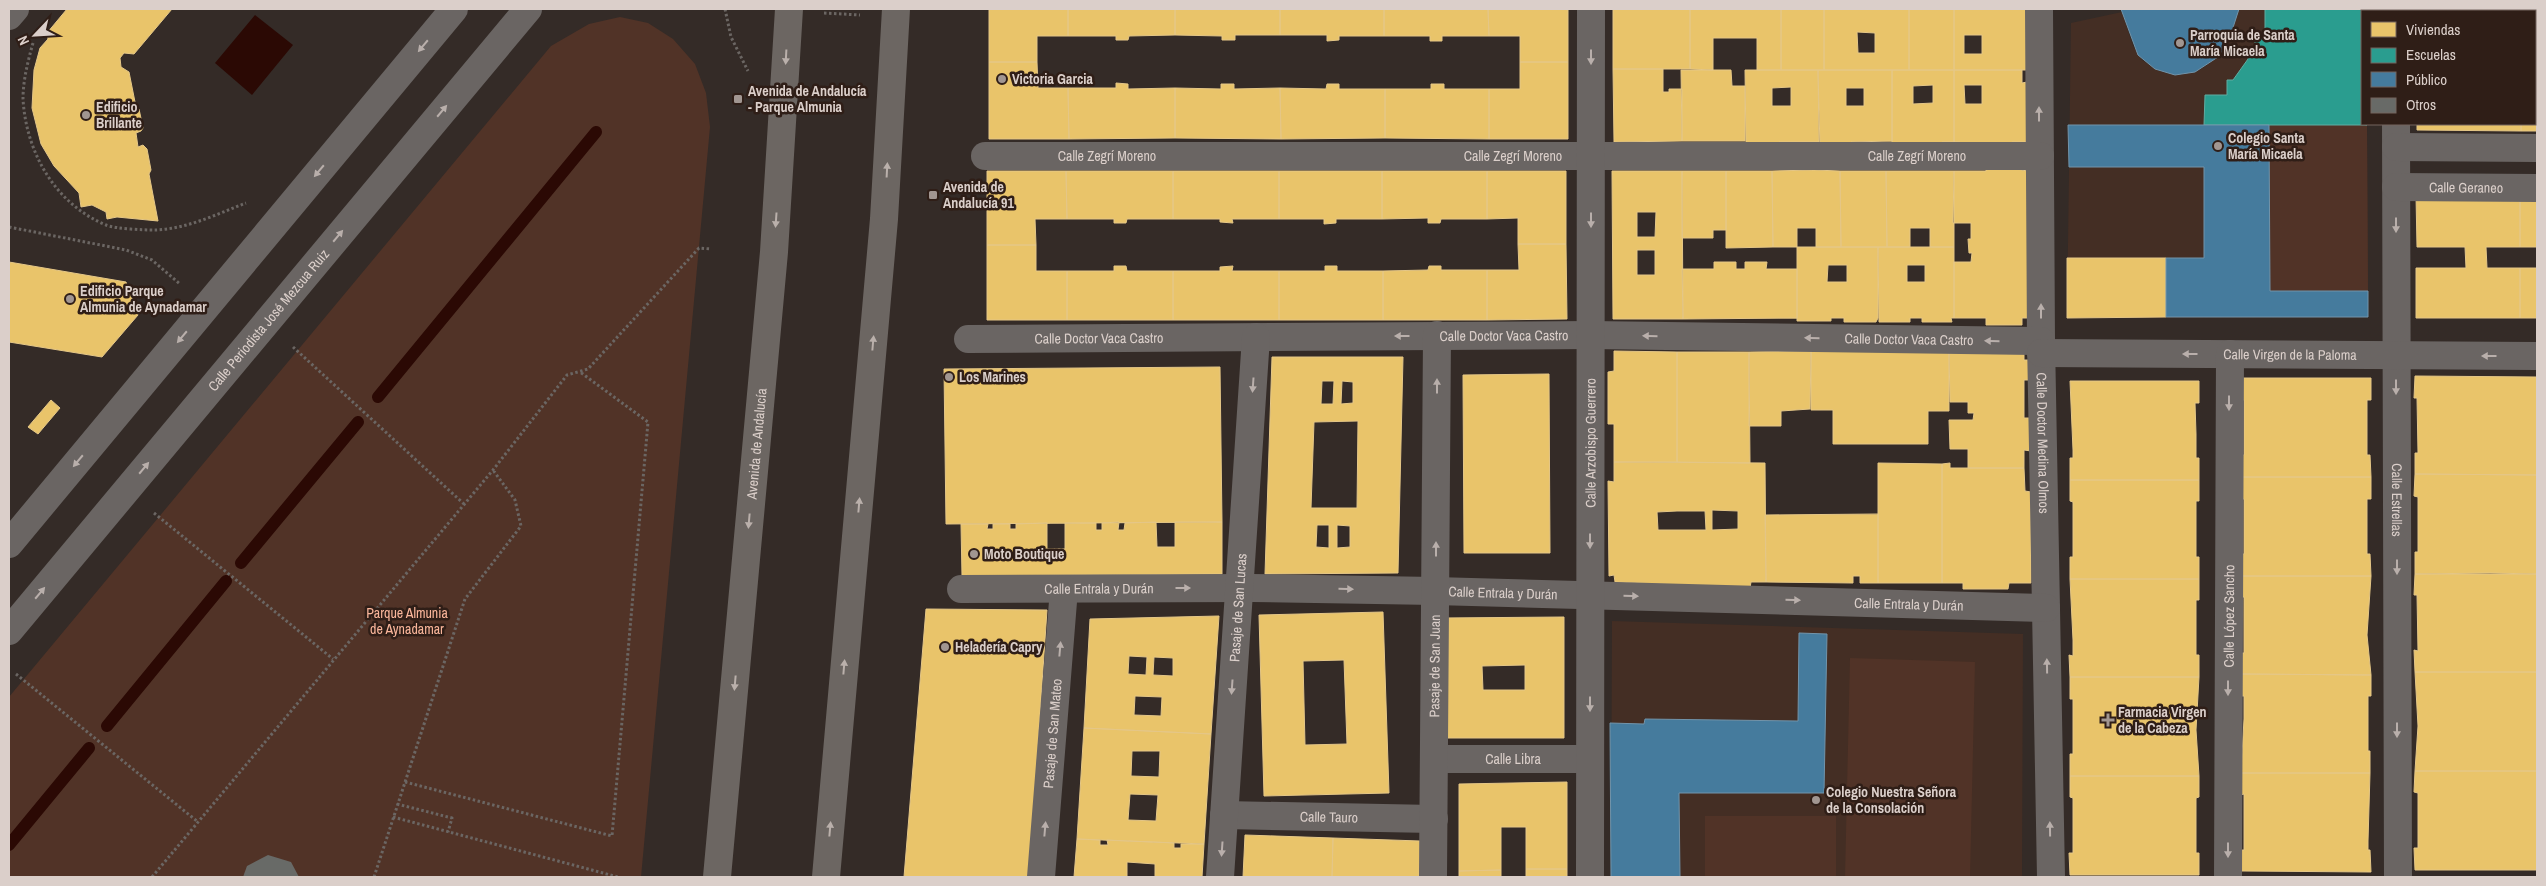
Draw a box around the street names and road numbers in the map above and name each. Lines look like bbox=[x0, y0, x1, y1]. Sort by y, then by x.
street label: Calle Zegrí Moreno bbox=[1058, 147, 1156, 165]
street label: Calle Zegrí Moreno bbox=[1464, 147, 1562, 165]
street label: Calle Zegrí Moreno bbox=[1868, 147, 1966, 165]
street label: Calle Geraneo bbox=[2429, 178, 2503, 197]
street label: Calle Periodista José Mezcua Ruiz bbox=[204, 245, 333, 395]
street label: Calle Doctor Vaca Castro bbox=[1439, 326, 1568, 345]
street label: Calle Doctor Vaca Castro bbox=[1034, 329, 1163, 348]
street label: Calle Doctor Vaca Castro bbox=[1844, 329, 1974, 349]
street label: Calle Virgen de la Paloma bbox=[2223, 345, 2357, 364]
street label: Calle Doctor Medina Olmos bbox=[2033, 372, 2053, 514]
street label: Calle Arzobispo Guerrero bbox=[1581, 378, 1600, 508]
street label: Avenida de Andalucía bbox=[742, 387, 771, 501]
street label: Calle Estrellas bbox=[2388, 463, 2406, 537]
street label: Pasaje de San Lucas bbox=[1225, 553, 1251, 662]
street label: Calle López Sancho bbox=[2220, 565, 2238, 667]
street label: Calle Entrala y Durán bbox=[1044, 579, 1154, 598]
street label: Calle Entrala y Durán bbox=[1448, 582, 1558, 603]
street label: Calle Entrala y Durán bbox=[1854, 594, 1964, 615]
street label: Pasaje de San Juan bbox=[1425, 614, 1444, 718]
street label: Pasaje de San Mateo bbox=[1039, 678, 1066, 789]
street label: Calle Libra bbox=[1485, 750, 1541, 768]
street label: Calle Tauro bbox=[1300, 807, 1358, 827]

